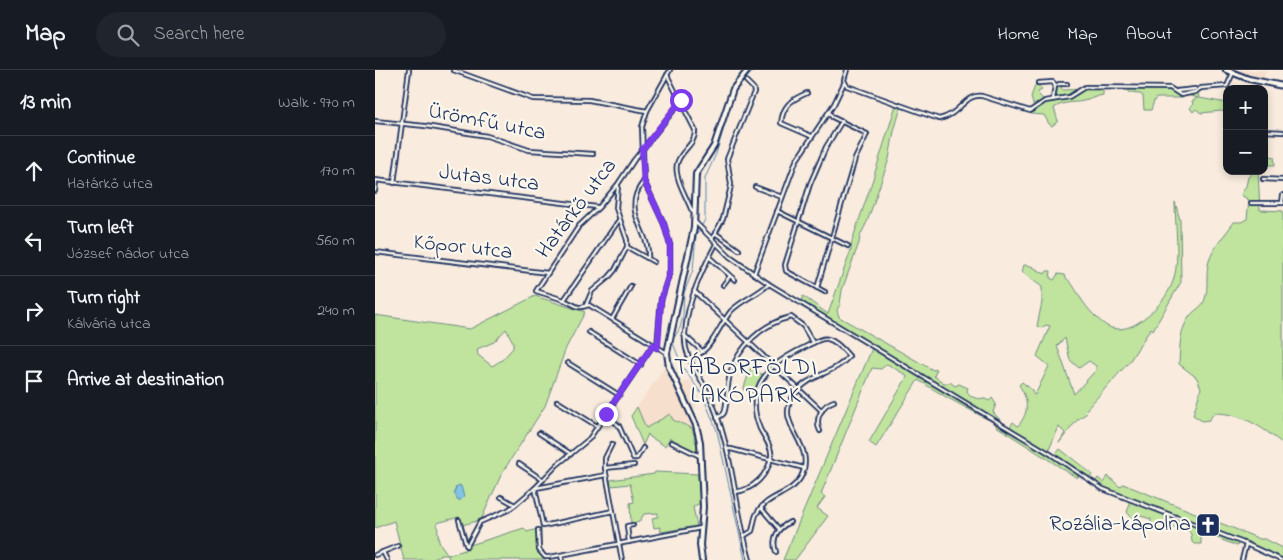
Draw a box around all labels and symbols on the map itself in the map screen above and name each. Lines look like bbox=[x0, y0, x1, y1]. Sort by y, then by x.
route start bbox=[670, 89, 693, 112]
street label: Ürömfű utca bbox=[426, 96, 548, 150]
street label: Határkő utca bbox=[529, 152, 625, 266]
street label: Jutas utca bbox=[437, 157, 541, 201]
street label: Kőpor utca bbox=[412, 227, 514, 269]
district label: TÁBORFÖLDI LAKÓPARK bbox=[674, 351, 818, 414]
route end bbox=[595, 403, 618, 426]
place label: Rozália-kápolna bbox=[1049, 509, 1191, 541]
church icon: Rozália-kápolna bbox=[1195, 512, 1221, 538]

